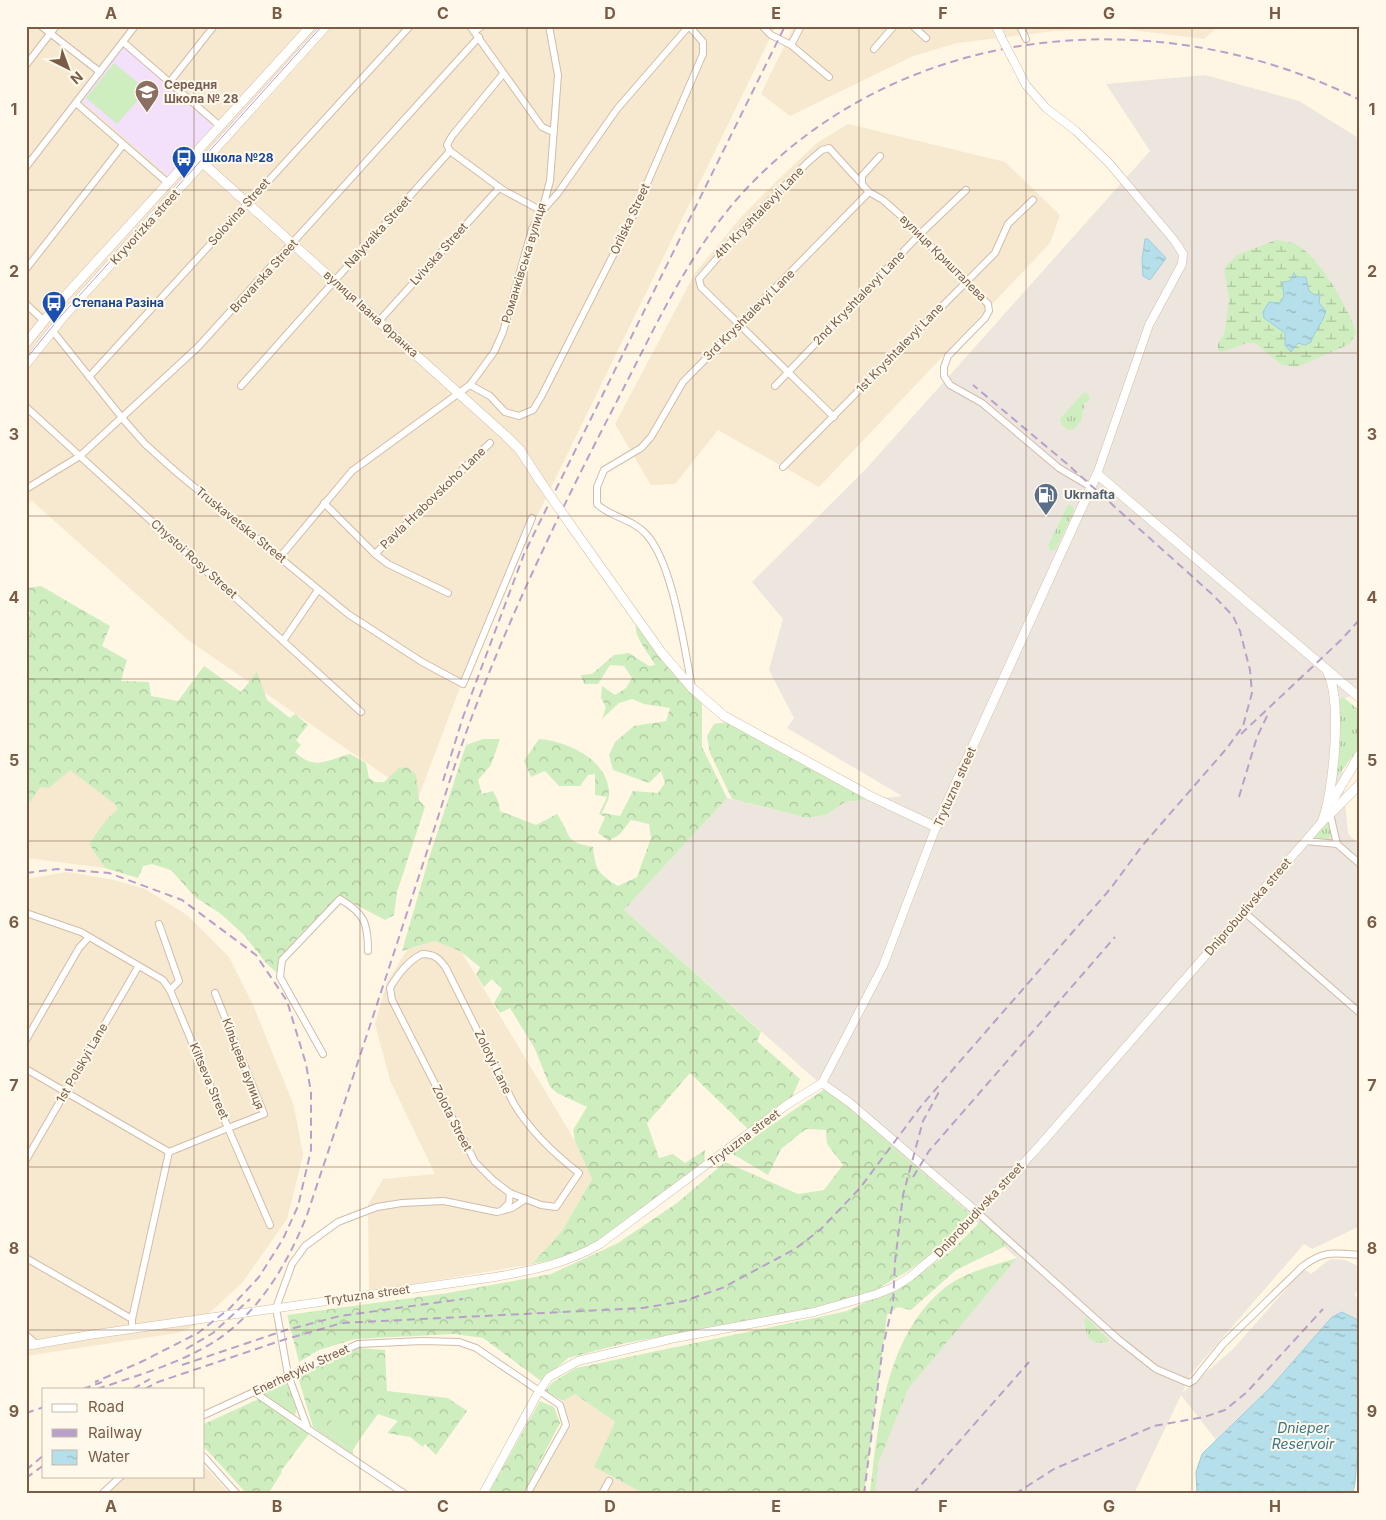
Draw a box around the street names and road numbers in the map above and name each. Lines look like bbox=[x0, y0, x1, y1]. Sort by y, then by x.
street label: 4th Kryshtalevyi Lane bbox=[711, 163, 807, 262]
street label: Solovina Street bbox=[204, 175, 273, 248]
street label: Orilska Street bbox=[607, 181, 653, 257]
street label: Kryvorizka street bbox=[107, 186, 183, 268]
street label: Nalyvaika Street bbox=[341, 192, 414, 271]
street label: Романківська вулиця bbox=[498, 201, 549, 325]
street label: вулиця Кришталева bbox=[897, 211, 990, 304]
street label: Lvivska Street bbox=[407, 219, 471, 288]
street label: Brovarska Street bbox=[227, 236, 301, 316]
street label: 2nd Kryshtalevyi Lane bbox=[810, 247, 908, 348]
street label: 3rd Kryshtalevyi Lane bbox=[700, 266, 797, 363]
street label: вулиця Івана Франка bbox=[321, 267, 422, 360]
street label: 1st Kryshtalevyi Lane bbox=[853, 300, 946, 396]
street label: Pavla Hrabovskoho Lane bbox=[377, 443, 488, 552]
street label: Truskavetska Street bbox=[193, 483, 290, 566]
street label: Chystoi Rosy Street bbox=[148, 516, 241, 601]
street label: Trytuzna street bbox=[930, 744, 979, 829]
street label: Dniprobudivska street bbox=[1201, 855, 1294, 959]
street label: Кільцева вулиця bbox=[219, 1016, 268, 1112]
street label: 1st Polskyi Lane bbox=[53, 1020, 111, 1105]
street label: Zolotyi Lane bbox=[471, 1027, 515, 1096]
street label: Kiltseva Street bbox=[187, 1040, 232, 1121]
street label: Zolota Street bbox=[429, 1082, 476, 1154]
street label: Trytuzna street bbox=[705, 1106, 783, 1169]
street label: Dniprobudivska street bbox=[931, 1159, 1027, 1260]
street label: Trytuzna street bbox=[323, 1281, 411, 1308]
street label: Enerhetykiv Street bbox=[250, 1341, 351, 1398]

